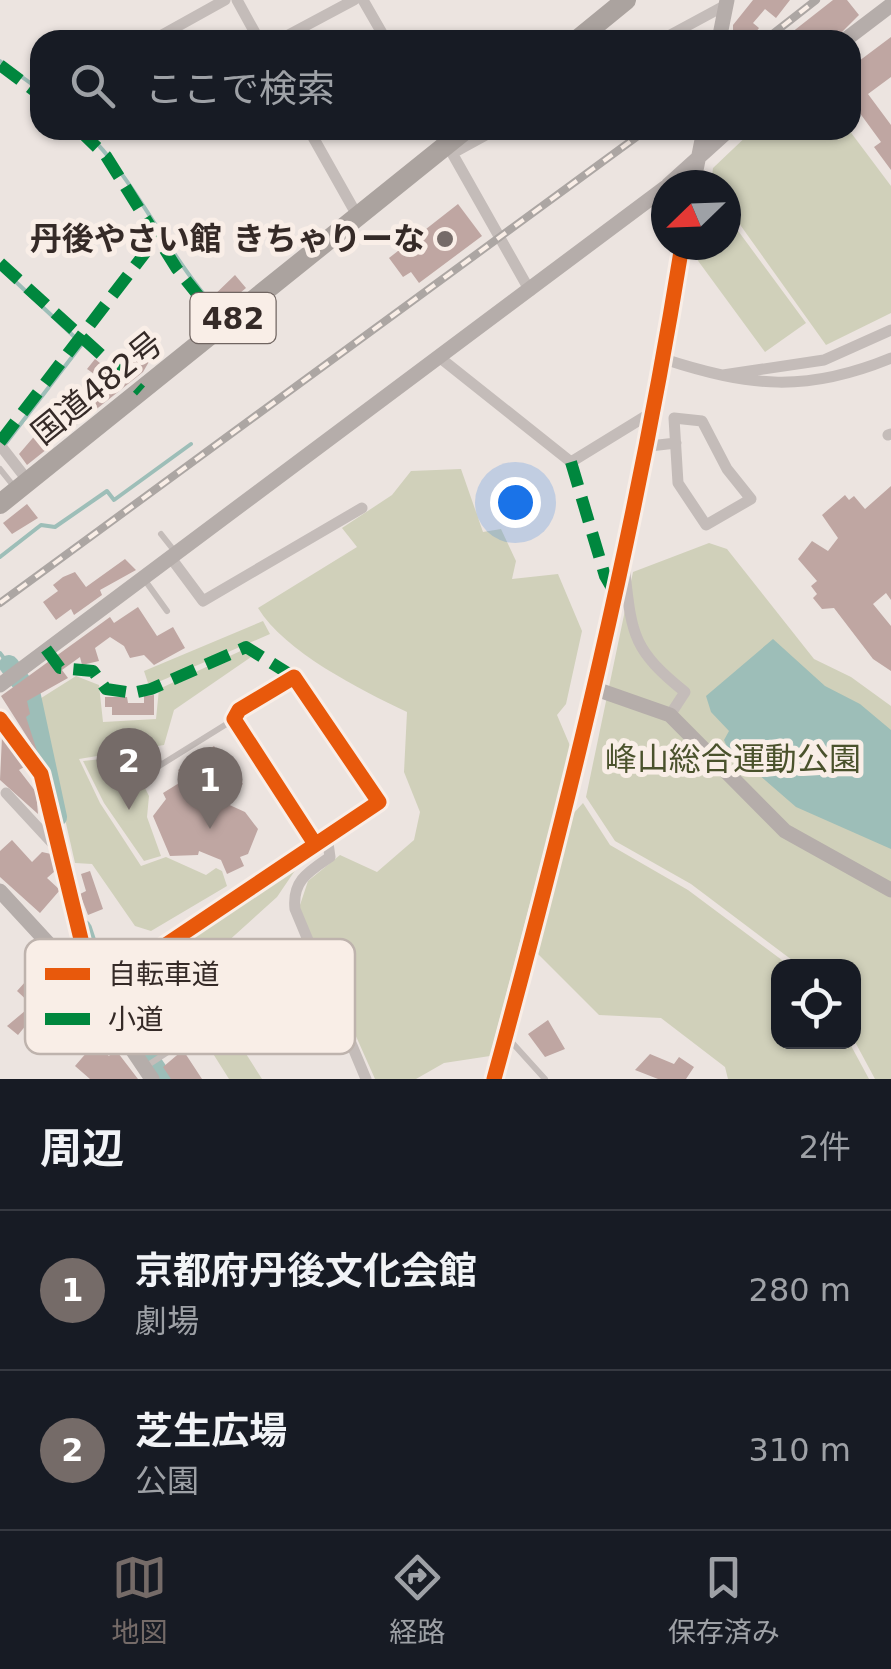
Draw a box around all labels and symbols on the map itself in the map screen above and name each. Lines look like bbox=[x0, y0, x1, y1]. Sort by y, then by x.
north arrow bbox=[651, 170, 741, 260]
place label: 丹後やさい館 きちゃりーな bbox=[30, 220, 425, 258]
marker: 丹後やさい館 きちゃりーな bbox=[434, 228, 456, 250]
road number: 482 bbox=[190, 293, 276, 343]
street label: 国道482号 bbox=[24, 324, 170, 452]
your location bbox=[490, 477, 541, 528]
pin: 2 bbox=[96, 728, 162, 810]
park label: 峰山総合運動公園 bbox=[605, 740, 861, 778]
pin: 1 bbox=[178, 746, 242, 829]
legend bbox=[25, 939, 355, 1054]
text: 自転車道 bbox=[108, 958, 220, 991]
text: 小道 bbox=[108, 1003, 164, 1036]

